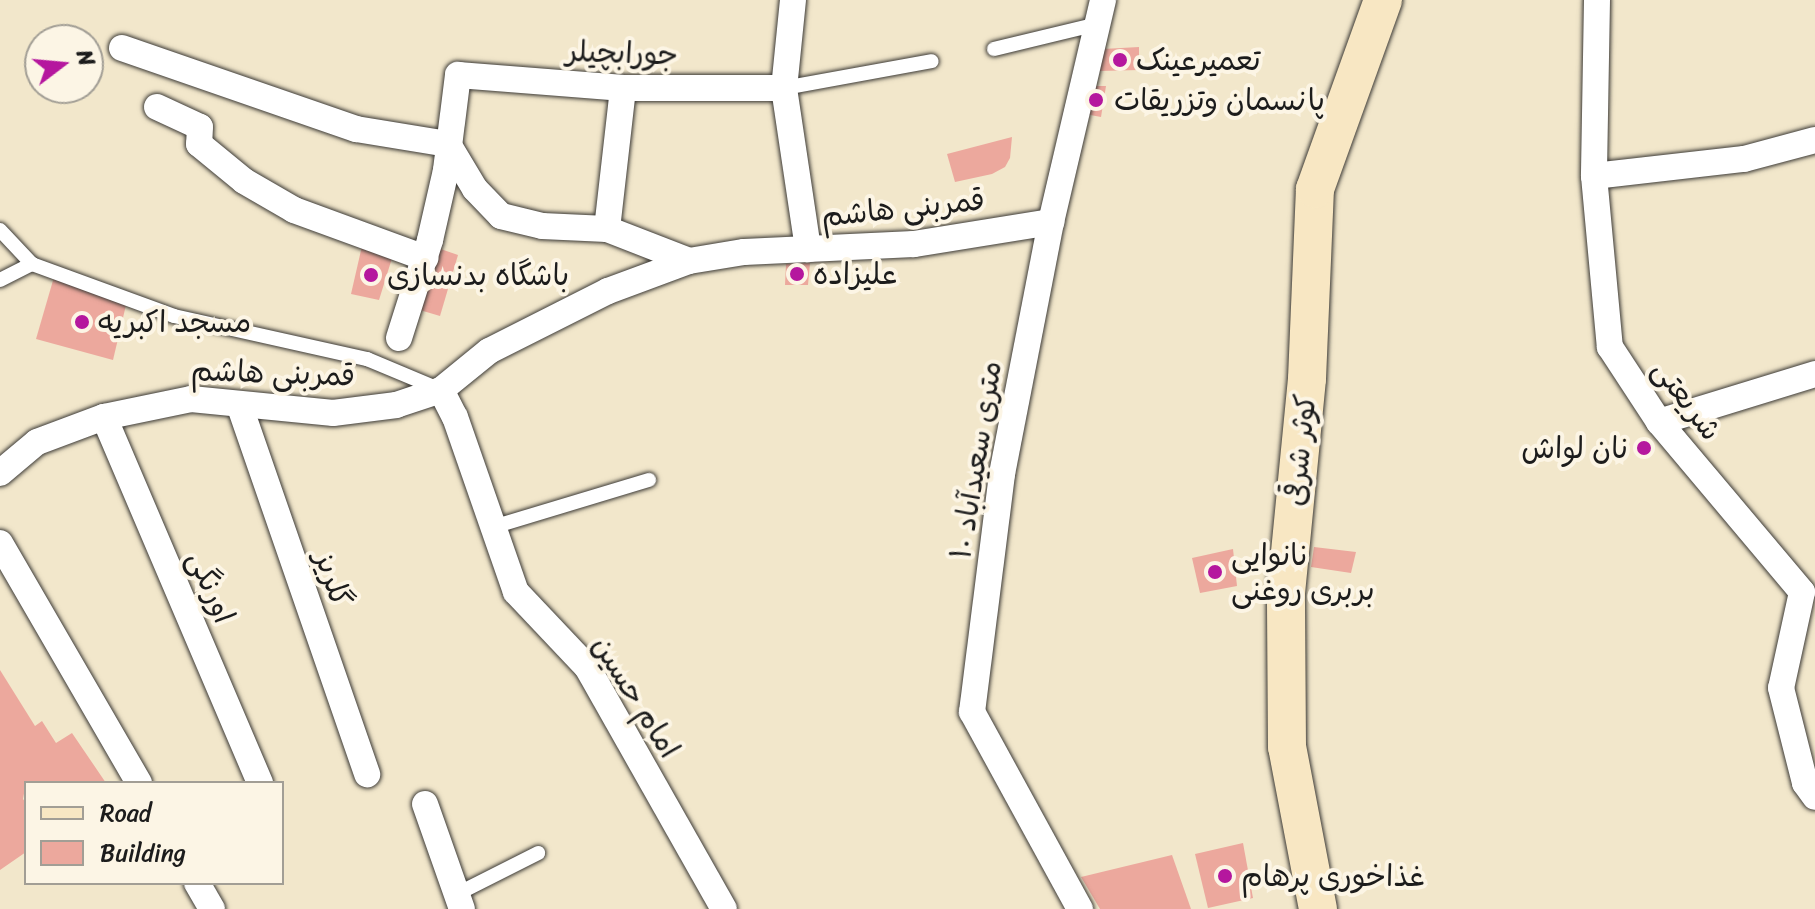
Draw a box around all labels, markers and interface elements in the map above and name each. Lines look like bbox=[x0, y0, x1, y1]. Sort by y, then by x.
north arrow bbox=[24, 24, 104, 104]
street label: جورابچیلر bbox=[565, 33, 679, 73]
place label: تعمیرعینک bbox=[1136, 42, 1261, 78]
text: N bbox=[65, 45, 106, 71]
marker: تعمیرعینک bbox=[1111, 51, 1129, 69]
place label: پانسمان وتزریقات bbox=[1114, 82, 1325, 118]
marker: پانسمان وتزریقات bbox=[1085, 89, 1107, 111]
street label: قمربنی هاشم bbox=[819, 182, 987, 234]
place label: علیزاده bbox=[813, 256, 897, 292]
place label: باشگاه بدنسازی bbox=[387, 257, 569, 293]
marker: علیزاده bbox=[788, 265, 806, 283]
marker: باشگاه بدنسازی bbox=[362, 266, 380, 284]
place label: مسجد اکبریه bbox=[98, 304, 251, 340]
marker: مسجد اکبریه bbox=[73, 313, 91, 331]
street label: قمربنی هاشم bbox=[190, 352, 356, 394]
street label: شریعتی bbox=[1645, 352, 1729, 448]
street label: ۱۰ متری سعیدآباد bbox=[943, 358, 1009, 562]
street label: کوثر شرقی bbox=[1276, 392, 1324, 508]
place label: نان لواش bbox=[1521, 430, 1628, 466]
marker: نان لواش bbox=[1635, 439, 1653, 457]
place label: نانوایی بربری روغنی bbox=[1231, 537, 1375, 608]
street label: اورنگی bbox=[180, 546, 242, 628]
street label: گلریز bbox=[307, 546, 359, 612]
marker: نانوایی بربری روغنی bbox=[1206, 563, 1224, 581]
street label: امام حسین bbox=[584, 629, 688, 765]
legend bbox=[24, 781, 284, 885]
text: Road bbox=[100, 792, 151, 834]
text: Building bbox=[100, 832, 186, 874]
place label: غذاخوری پرهام bbox=[1241, 858, 1425, 894]
marker: غذاخوری پرهام bbox=[1216, 867, 1234, 885]

